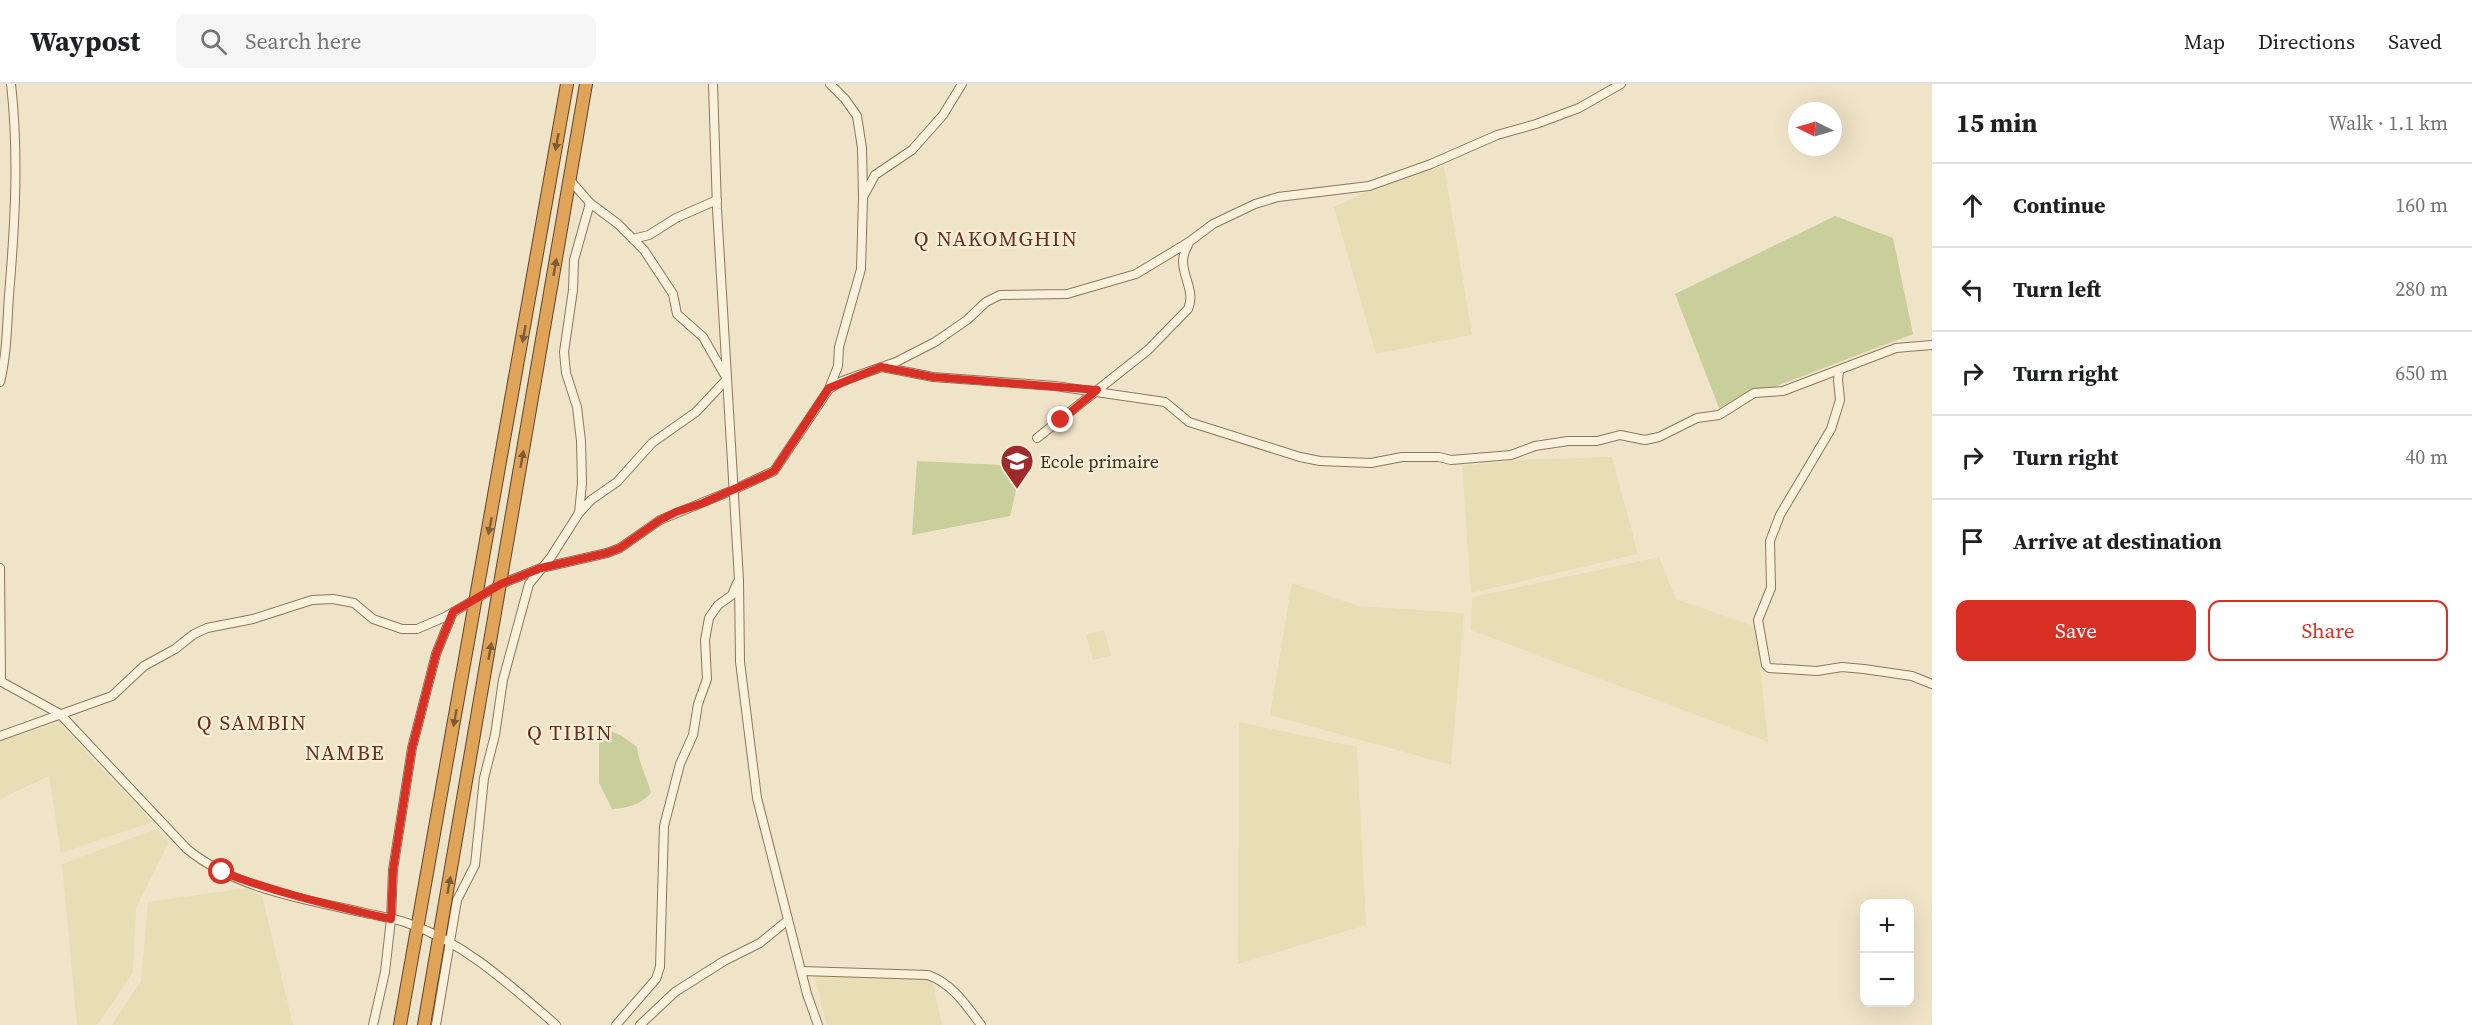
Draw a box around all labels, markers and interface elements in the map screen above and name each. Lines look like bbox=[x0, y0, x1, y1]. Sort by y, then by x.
search box bbox=[176, 14, 596, 68]
text: Waypost bbox=[30, 22, 140, 60]
icon: search bbox=[197, 25, 230, 58]
text: Search here bbox=[245, 26, 361, 56]
text: Map bbox=[2184, 27, 2225, 56]
text: Directions bbox=[2258, 27, 2355, 56]
text: Saved bbox=[2388, 27, 2442, 56]
north arrow bbox=[1788, 102, 1842, 156]
text: 15 min bbox=[1956, 105, 2038, 141]
text: Walk · 1.1 km bbox=[2328, 109, 2448, 137]
one-way arrow bbox=[552, 132, 561, 151]
icon: ahead bbox=[1956, 189, 1989, 222]
text: Continue bbox=[2013, 190, 2106, 220]
text: 160 m bbox=[2395, 191, 2448, 219]
district label: Q NAKOMGHIN bbox=[914, 224, 1078, 253]
one-way arrow bbox=[551, 257, 560, 276]
icon: left bbox=[1956, 273, 1989, 306]
text: Turn left bbox=[2013, 274, 2101, 304]
text: 280 m bbox=[2395, 275, 2448, 303]
one-way arrow bbox=[519, 324, 528, 343]
icon: right bbox=[1956, 357, 1989, 390]
text: Turn right bbox=[2013, 358, 2118, 388]
text: 650 m bbox=[2395, 359, 2448, 387]
route end bbox=[1047, 406, 1073, 432]
icon: right bbox=[1956, 441, 1989, 474]
text: Turn right bbox=[2013, 442, 2118, 472]
school or university icon: Ecole primaire bbox=[999, 443, 1035, 490]
text: 40 m bbox=[2405, 443, 2448, 471]
one-way arrow bbox=[518, 449, 527, 468]
place label: Ecole primaire bbox=[1040, 449, 1159, 474]
one-way arrow bbox=[485, 516, 494, 535]
icon: arrive bbox=[1956, 525, 1989, 558]
text: Arrive at destination bbox=[2013, 526, 2222, 556]
button: Save bbox=[1956, 600, 2196, 661]
button: Share bbox=[2208, 600, 2448, 661]
one-way arrow bbox=[485, 642, 494, 661]
district label: Q SAMBIN bbox=[197, 708, 307, 737]
one-way arrow bbox=[450, 708, 459, 727]
district label: Q TIBIN bbox=[527, 718, 613, 747]
district label: NAMBE bbox=[305, 738, 385, 767]
route start bbox=[208, 858, 234, 884]
one-way arrow bbox=[445, 875, 454, 894]
map controls bbox=[1860, 899, 1914, 1007]
button: + bbox=[1860, 899, 1914, 953]
button: − bbox=[1860, 953, 1914, 1007]

